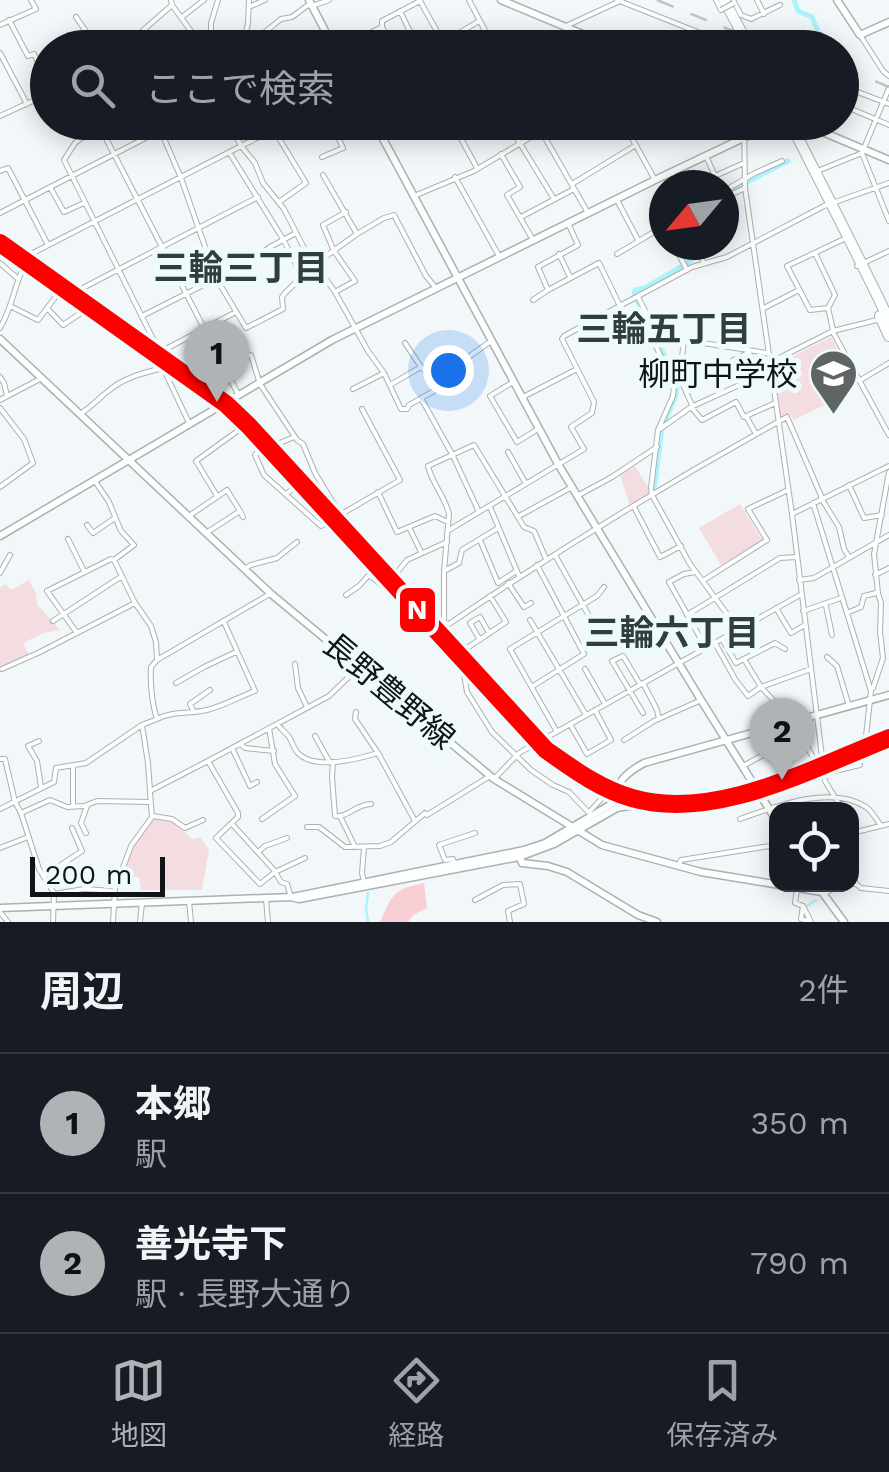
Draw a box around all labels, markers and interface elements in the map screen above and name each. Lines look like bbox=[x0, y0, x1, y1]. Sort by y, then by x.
search box bbox=[30, 30, 859, 140]
icon: search bbox=[65, 58, 120, 113]
text: ここで検索 bbox=[145, 67, 335, 111]
north arrow bbox=[649, 170, 739, 260]
district label: 三輪三丁目 bbox=[153, 247, 329, 289]
district label: 三輪五丁目 bbox=[576, 308, 752, 350]
pin: 1 bbox=[184, 320, 250, 402]
your location bbox=[423, 345, 474, 396]
school or university icon: 柳町中学校 bbox=[807, 348, 859, 416]
place label: 柳町中学校 bbox=[638, 355, 798, 393]
line badge: N bbox=[398, 586, 437, 634]
text: N bbox=[407, 593, 427, 626]
district label: 三輪六丁目 bbox=[584, 612, 760, 654]
street label: 長野豊野線 bbox=[315, 625, 463, 757]
pin: 2 bbox=[750, 698, 814, 780]
map controls bbox=[769, 802, 859, 892]
button: locate bbox=[769, 802, 859, 892]
scale bar bbox=[30, 852, 165, 896]
text: 200 m bbox=[45, 858, 132, 891]
text: 周辺 bbox=[40, 967, 124, 1016]
text: 2件 bbox=[798, 971, 849, 1009]
text: 本郷 bbox=[135, 1082, 211, 1126]
text: 1 bbox=[66, 1104, 79, 1142]
text: 350 m bbox=[750, 1104, 849, 1142]
text: 駅 bbox=[135, 1135, 167, 1173]
text: 善光寺下 bbox=[135, 1222, 287, 1266]
text: 2 bbox=[63, 1244, 82, 1282]
text: 790 m bbox=[750, 1244, 849, 1282]
text: 駅 · 長野大通り bbox=[135, 1275, 356, 1313]
tab: 地図 bbox=[111, 1353, 167, 1453]
tab: 経路 bbox=[388, 1353, 444, 1453]
tab: 保存済み bbox=[666, 1353, 778, 1453]

